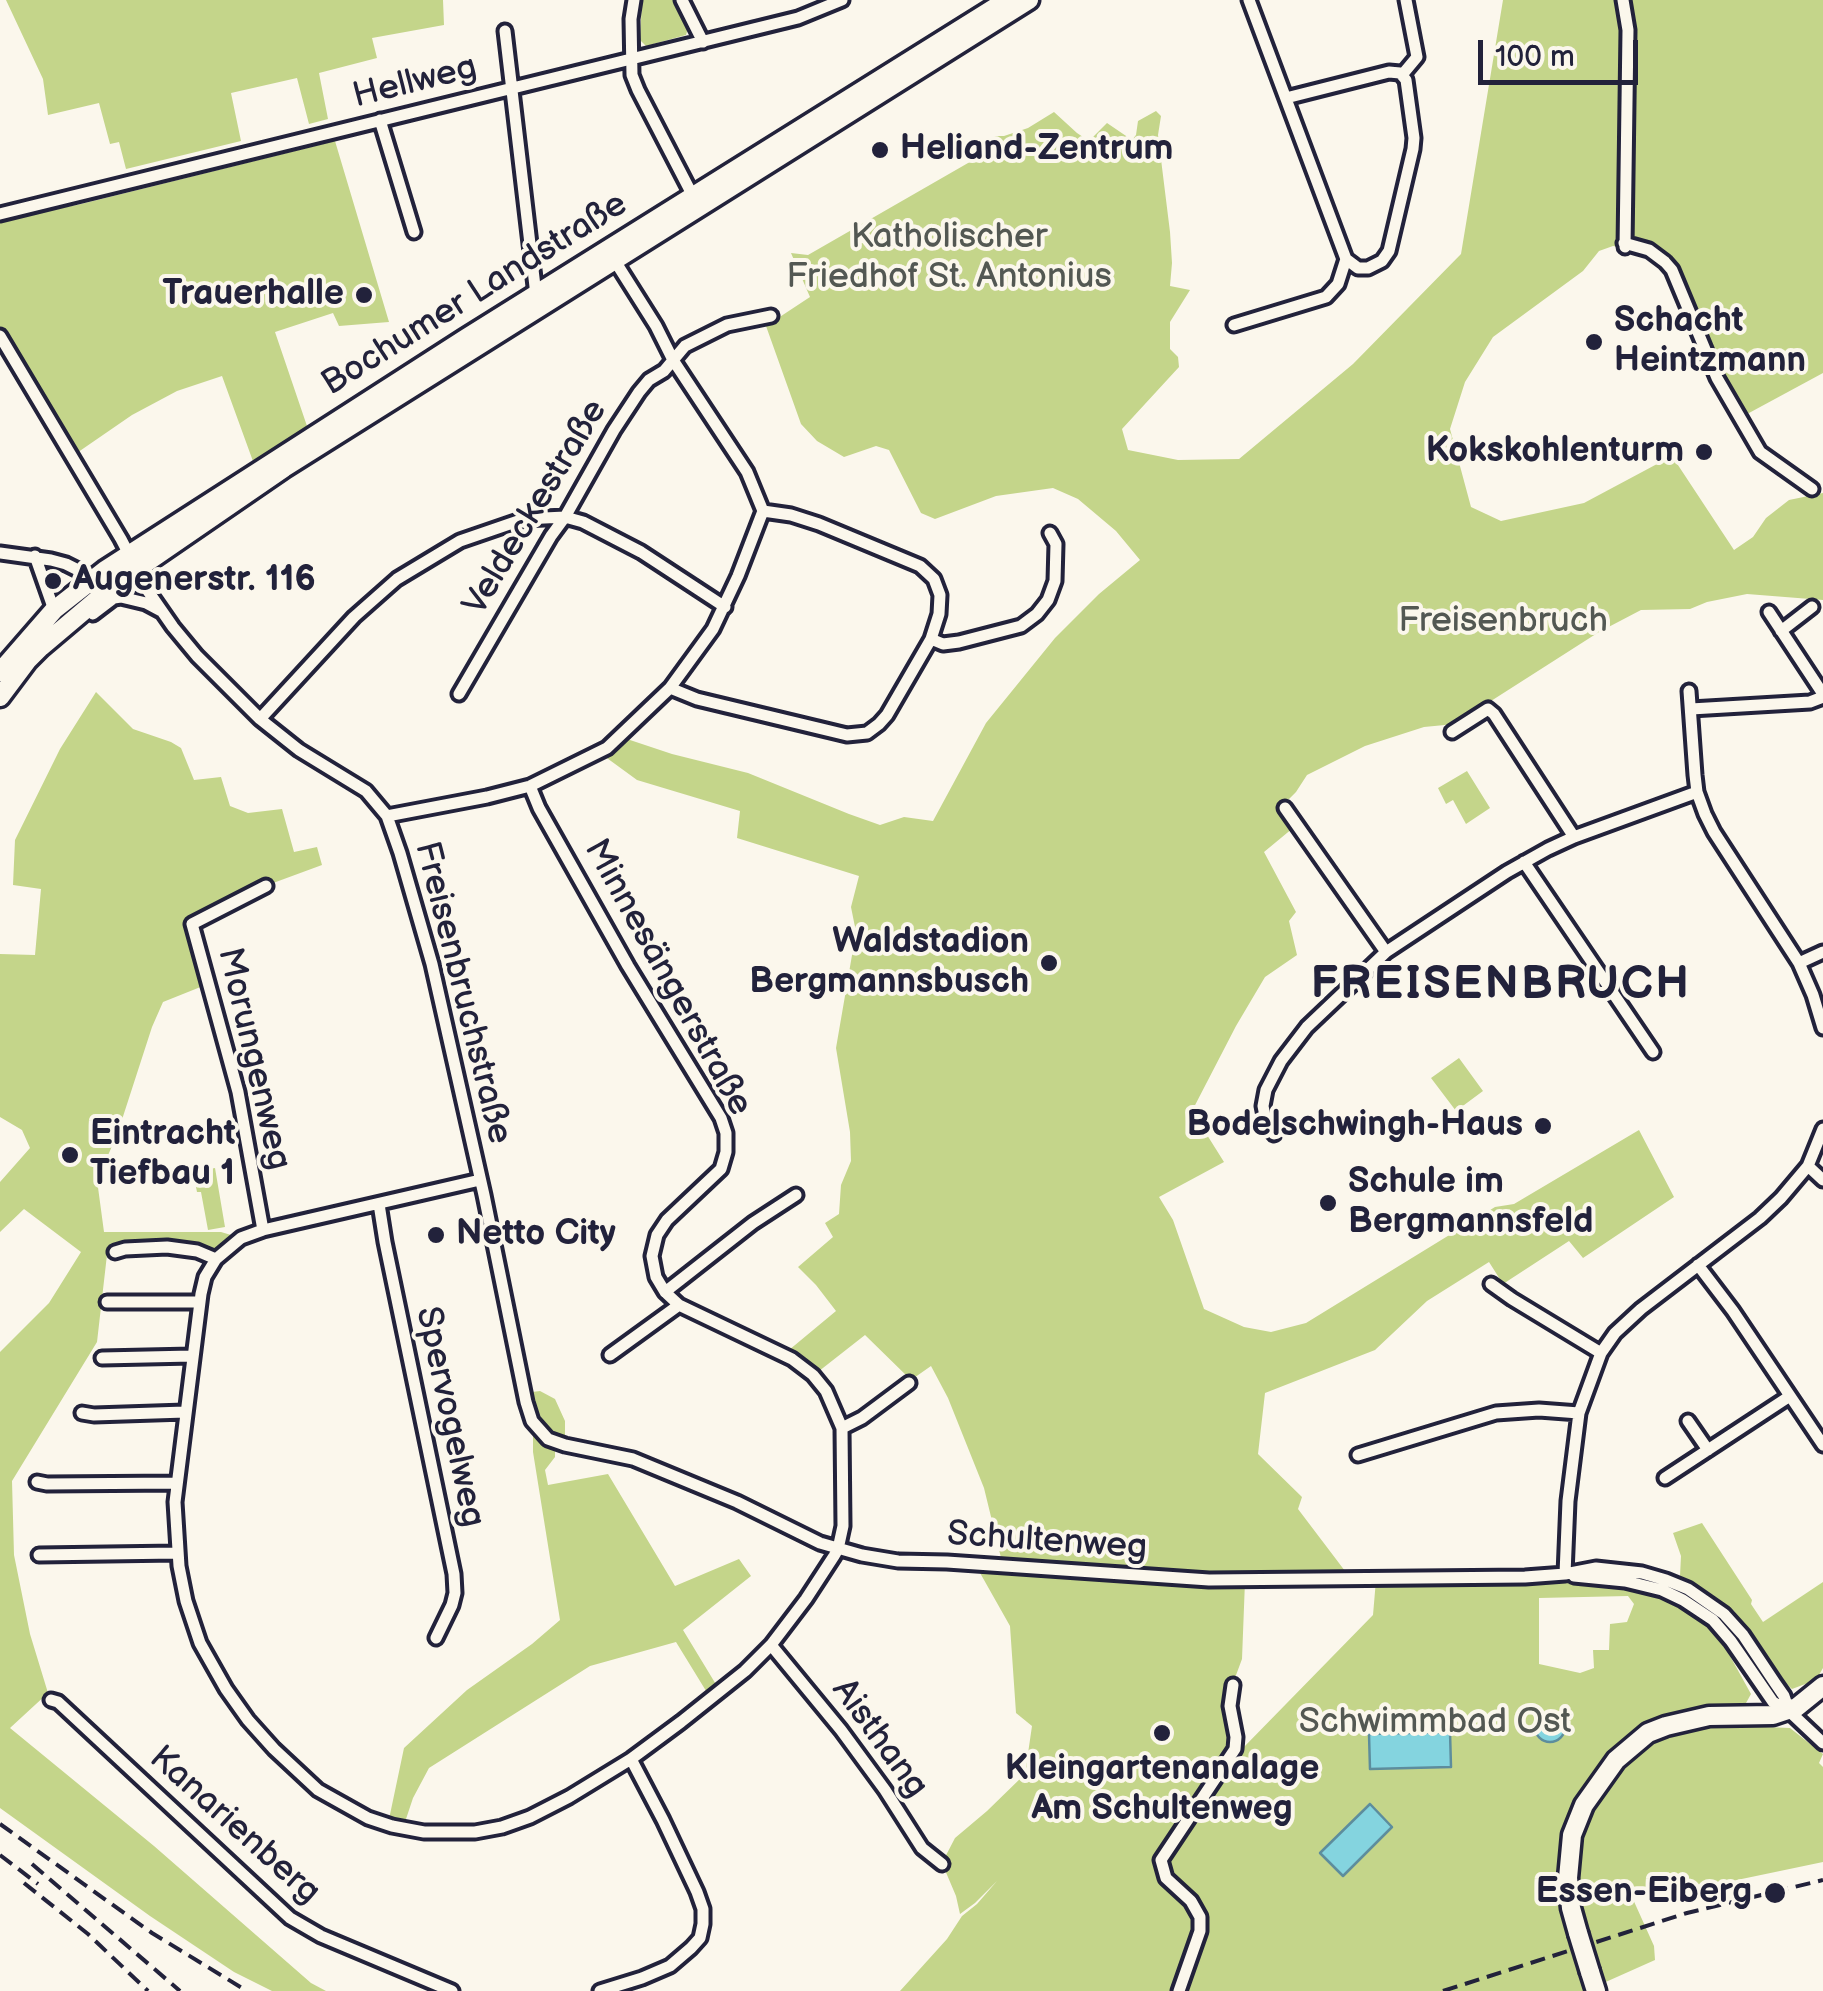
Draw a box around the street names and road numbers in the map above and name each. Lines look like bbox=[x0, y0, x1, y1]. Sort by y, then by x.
street label: Hellweg bbox=[349, 47, 481, 119]
street label: Bochumer Landstraße bbox=[315, 184, 635, 406]
street label: Veldeckestraße bbox=[455, 393, 617, 623]
street label: Minnesängerstraße bbox=[574, 833, 760, 1123]
street label: Freisenbruchstraße bbox=[404, 838, 520, 1148]
street label: Morungenweg bbox=[207, 944, 299, 1174]
street label: Spervogelweg bbox=[405, 1303, 493, 1531]
street label: Schultenweg bbox=[946, 1514, 1148, 1570]
street label: Aisthang bbox=[822, 1671, 936, 1807]
street label: Kanarienberg bbox=[140, 1738, 328, 1914]

